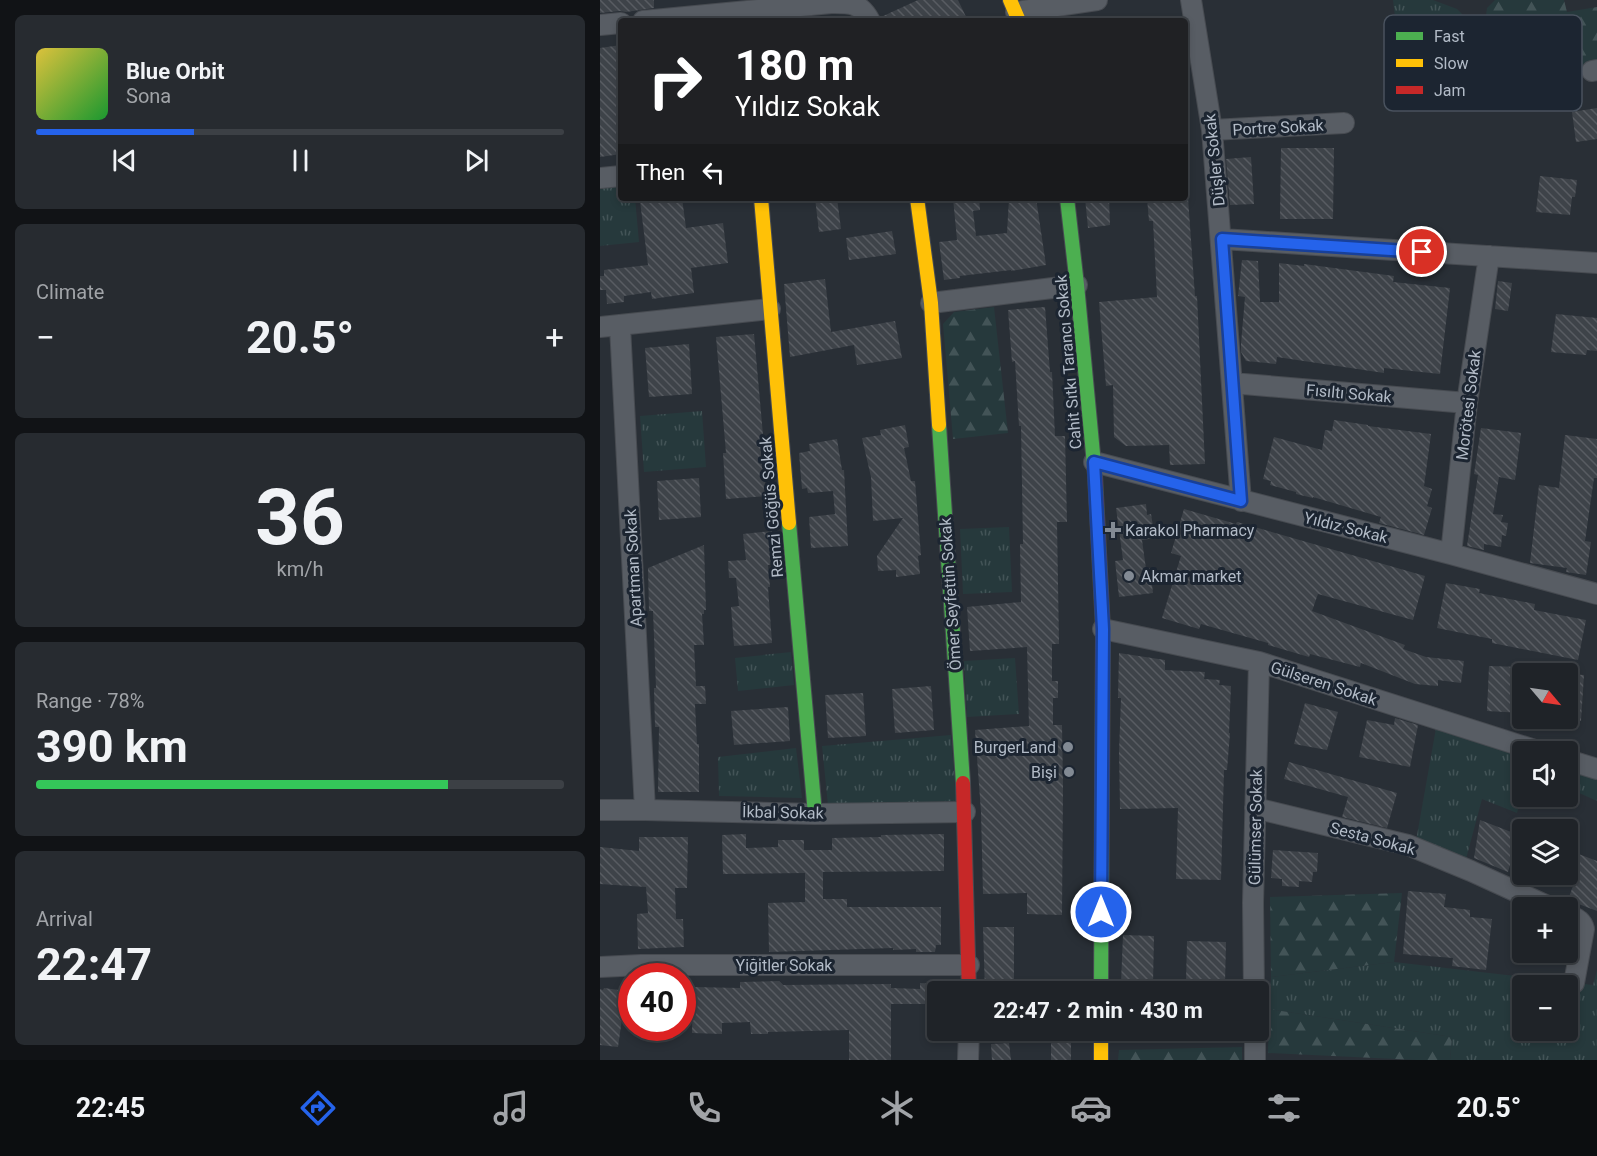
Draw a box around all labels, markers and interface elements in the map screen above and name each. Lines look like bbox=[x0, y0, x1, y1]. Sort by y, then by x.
legend bbox=[1384, 15, 1582, 111]
text: Fast bbox=[1434, 27, 1465, 46]
text: 180 m bbox=[735, 41, 854, 90]
icon: right bbox=[636, 42, 714, 120]
text: Slow bbox=[1434, 54, 1469, 73]
text: Blue Orbit bbox=[126, 59, 224, 84]
text: Jam bbox=[1434, 81, 1466, 100]
text: Sona bbox=[126, 84, 171, 108]
text: Yıldız Sokak bbox=[735, 91, 880, 123]
street label: Düşler Sokak bbox=[1200, 112, 1229, 207]
street label: Portre Sokak bbox=[1232, 116, 1325, 139]
icon: previous bbox=[108, 144, 141, 177]
icon: pause bbox=[284, 144, 317, 177]
icon: next bbox=[460, 144, 493, 177]
icon: left bbox=[697, 156, 730, 189]
text: Then bbox=[636, 160, 685, 185]
pin bbox=[1396, 226, 1447, 277]
icon: arrive bbox=[1405, 235, 1438, 268]
street label: Cahit Sıtkı Tarancı Sokak bbox=[1051, 273, 1086, 450]
text: Climate bbox=[36, 280, 104, 304]
text: 20.5° bbox=[246, 311, 354, 364]
text: − bbox=[36, 318, 55, 357]
text: + bbox=[545, 318, 564, 357]
street label: Morötesi Sokak bbox=[1452, 348, 1485, 461]
street label: Fısıltı Sokak bbox=[1305, 380, 1393, 407]
street label: Remzi Göğüs Sokak bbox=[756, 435, 787, 578]
text: 36 bbox=[255, 472, 345, 563]
street label: Apartman Sokak bbox=[621, 508, 646, 628]
street label: Yıldız Sokak bbox=[1302, 508, 1391, 547]
street label: Ömer Seyfettin Sokak bbox=[936, 516, 965, 671]
place label: Karakol Pharmacy bbox=[1125, 521, 1255, 540]
marker: Karakol Pharmacy bbox=[1106, 523, 1120, 537]
text: km/h bbox=[277, 557, 323, 581]
place label: Akmar market bbox=[1141, 567, 1242, 586]
marker: Akmar market bbox=[1122, 569, 1136, 583]
street label: Gülseren Sokak bbox=[1268, 657, 1380, 710]
north arrow bbox=[1512, 663, 1578, 729]
map controls bbox=[1512, 663, 1578, 1041]
text: Range · 78% bbox=[36, 689, 144, 713]
text: 390 km bbox=[36, 720, 188, 773]
place label: BurgerLand bbox=[974, 738, 1056, 757]
marker: BurgerLand bbox=[1061, 740, 1075, 754]
button: sound bbox=[1512, 741, 1578, 807]
place label: Bişi bbox=[1031, 763, 1057, 782]
marker: Bişi bbox=[1062, 765, 1076, 779]
street label: Gülümser Sokak bbox=[1245, 768, 1266, 885]
street label: İkbal Sokak bbox=[742, 802, 825, 823]
street label: Sesta Sokak bbox=[1328, 818, 1419, 859]
button: layers bbox=[1512, 819, 1578, 885]
position arrow bbox=[1069, 880, 1133, 944]
button: + bbox=[1512, 897, 1578, 963]
text: Arrival bbox=[36, 907, 93, 931]
text: 22:47 bbox=[36, 938, 152, 991]
street label: Yiğitler Sokak bbox=[736, 956, 833, 975]
speed limit sign: 40 bbox=[618, 963, 696, 1041]
button: − bbox=[1512, 975, 1578, 1041]
text: 22:47 · 2 min · 430 m bbox=[993, 998, 1203, 1023]
icon: directions bbox=[297, 1087, 339, 1129]
icon: music bbox=[490, 1087, 532, 1129]
icon: phone bbox=[683, 1087, 725, 1129]
icon: climate bbox=[876, 1087, 918, 1129]
icon: car bbox=[1070, 1087, 1112, 1129]
icon: filters bbox=[1263, 1087, 1305, 1129]
text: 22:45 bbox=[76, 1092, 145, 1124]
text: 20.5° bbox=[1456, 1092, 1521, 1124]

